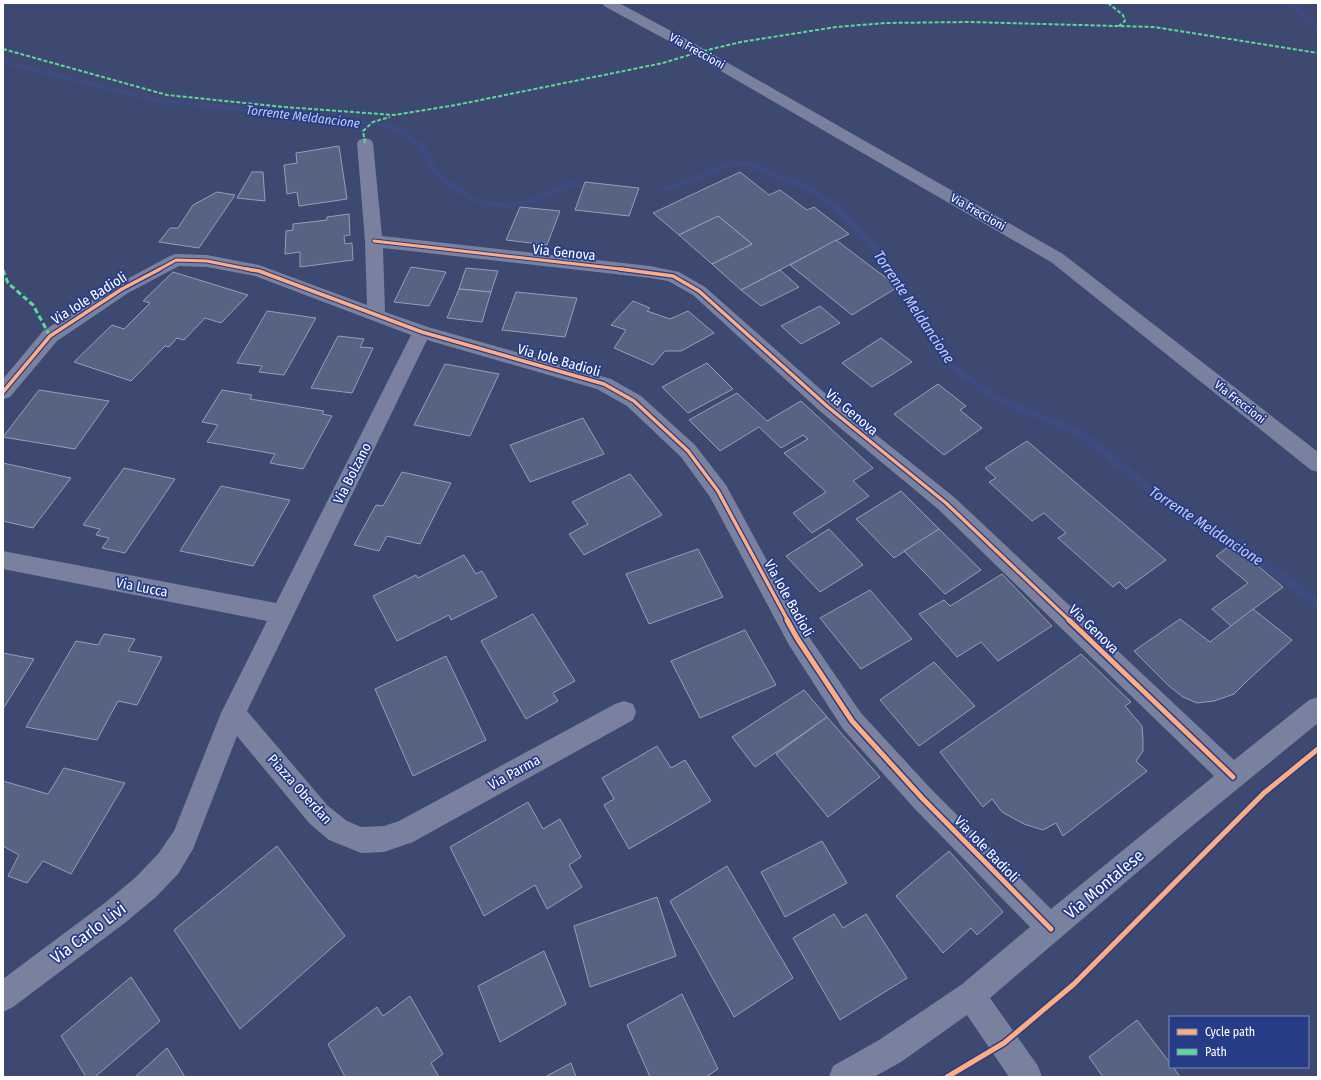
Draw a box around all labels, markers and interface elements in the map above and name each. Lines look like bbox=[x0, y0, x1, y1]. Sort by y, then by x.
street label: Via Freccioni bbox=[667, 30, 727, 72]
water label: Torrente Meldancione bbox=[245, 102, 361, 131]
street label: Via Freccioni bbox=[948, 191, 1008, 233]
street label: Via Genova bbox=[532, 241, 596, 264]
water label: Torrente Meldancione bbox=[870, 247, 958, 367]
street label: Via Iole Badioli bbox=[48, 268, 130, 328]
street label: Via Iole Badioli bbox=[515, 340, 602, 380]
street label: Via Freccioni bbox=[1212, 378, 1268, 426]
street label: Via Genova bbox=[822, 386, 882, 439]
street label: Via Bolzano bbox=[330, 440, 375, 507]
water label: Torrente Meldancione bbox=[1146, 482, 1266, 570]
street label: Via Iole Badioli bbox=[760, 557, 817, 640]
street label: Via Lucca bbox=[114, 574, 169, 601]
street label: Via Genova bbox=[1065, 601, 1122, 658]
street label: Piazza Oberdan bbox=[264, 751, 335, 828]
street label: Via Parma bbox=[485, 751, 543, 794]
street label: Via Iole Badioli bbox=[951, 813, 1023, 886]
street label: Via Montalese bbox=[1060, 845, 1148, 924]
street label: Via Carlo Livi bbox=[46, 898, 130, 969]
legend bbox=[1169, 1016, 1309, 1068]
text: Cycle path bbox=[1205, 1025, 1255, 1039]
text: Path bbox=[1205, 1045, 1227, 1059]

